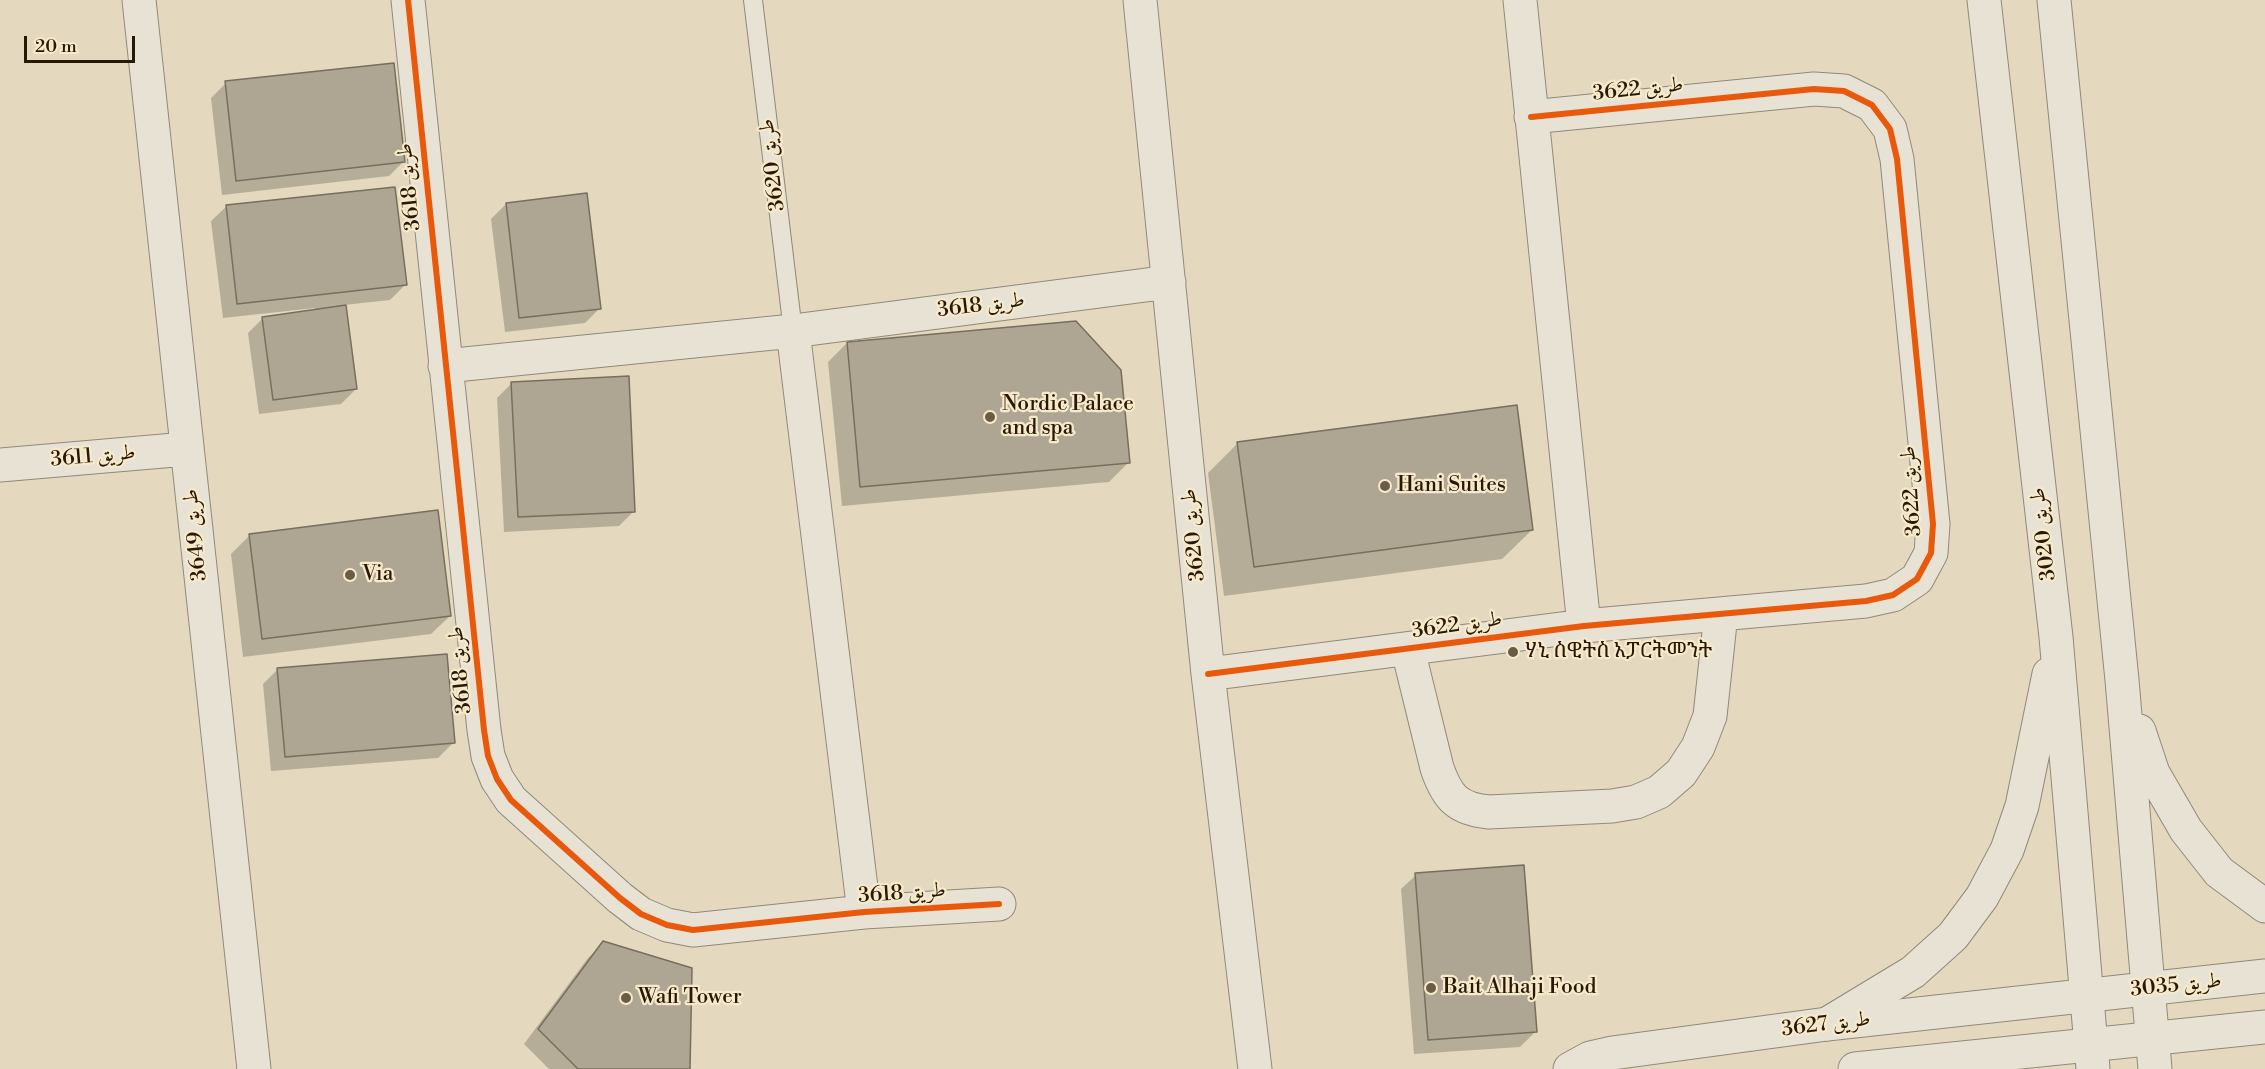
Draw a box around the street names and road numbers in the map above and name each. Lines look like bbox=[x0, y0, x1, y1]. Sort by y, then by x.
street label: طريق 3622 bbox=[1591, 73, 1685, 107]
street label: طريق 3620 bbox=[755, 117, 791, 213]
street label: طريق 3618 bbox=[393, 142, 427, 232]
street label: طريق 3618 bbox=[936, 288, 1026, 324]
street label: طريق 3611 bbox=[49, 441, 137, 473]
street label: طريق 3622 bbox=[1896, 445, 1928, 537]
street label: طريق 3020 bbox=[2026, 486, 2062, 582]
street label: طريق 3620 bbox=[1177, 487, 1211, 583]
street label: طريق 3649 bbox=[179, 488, 213, 582]
street label: طريق 3622 bbox=[1410, 607, 1504, 645]
street label: طريق 3618 bbox=[444, 625, 478, 715]
street label: طريق 3618 bbox=[857, 878, 947, 910]
street label: طريق 3035 bbox=[2129, 969, 2223, 1003]
street label: طريق 3627 bbox=[1780, 1007, 1872, 1043]

